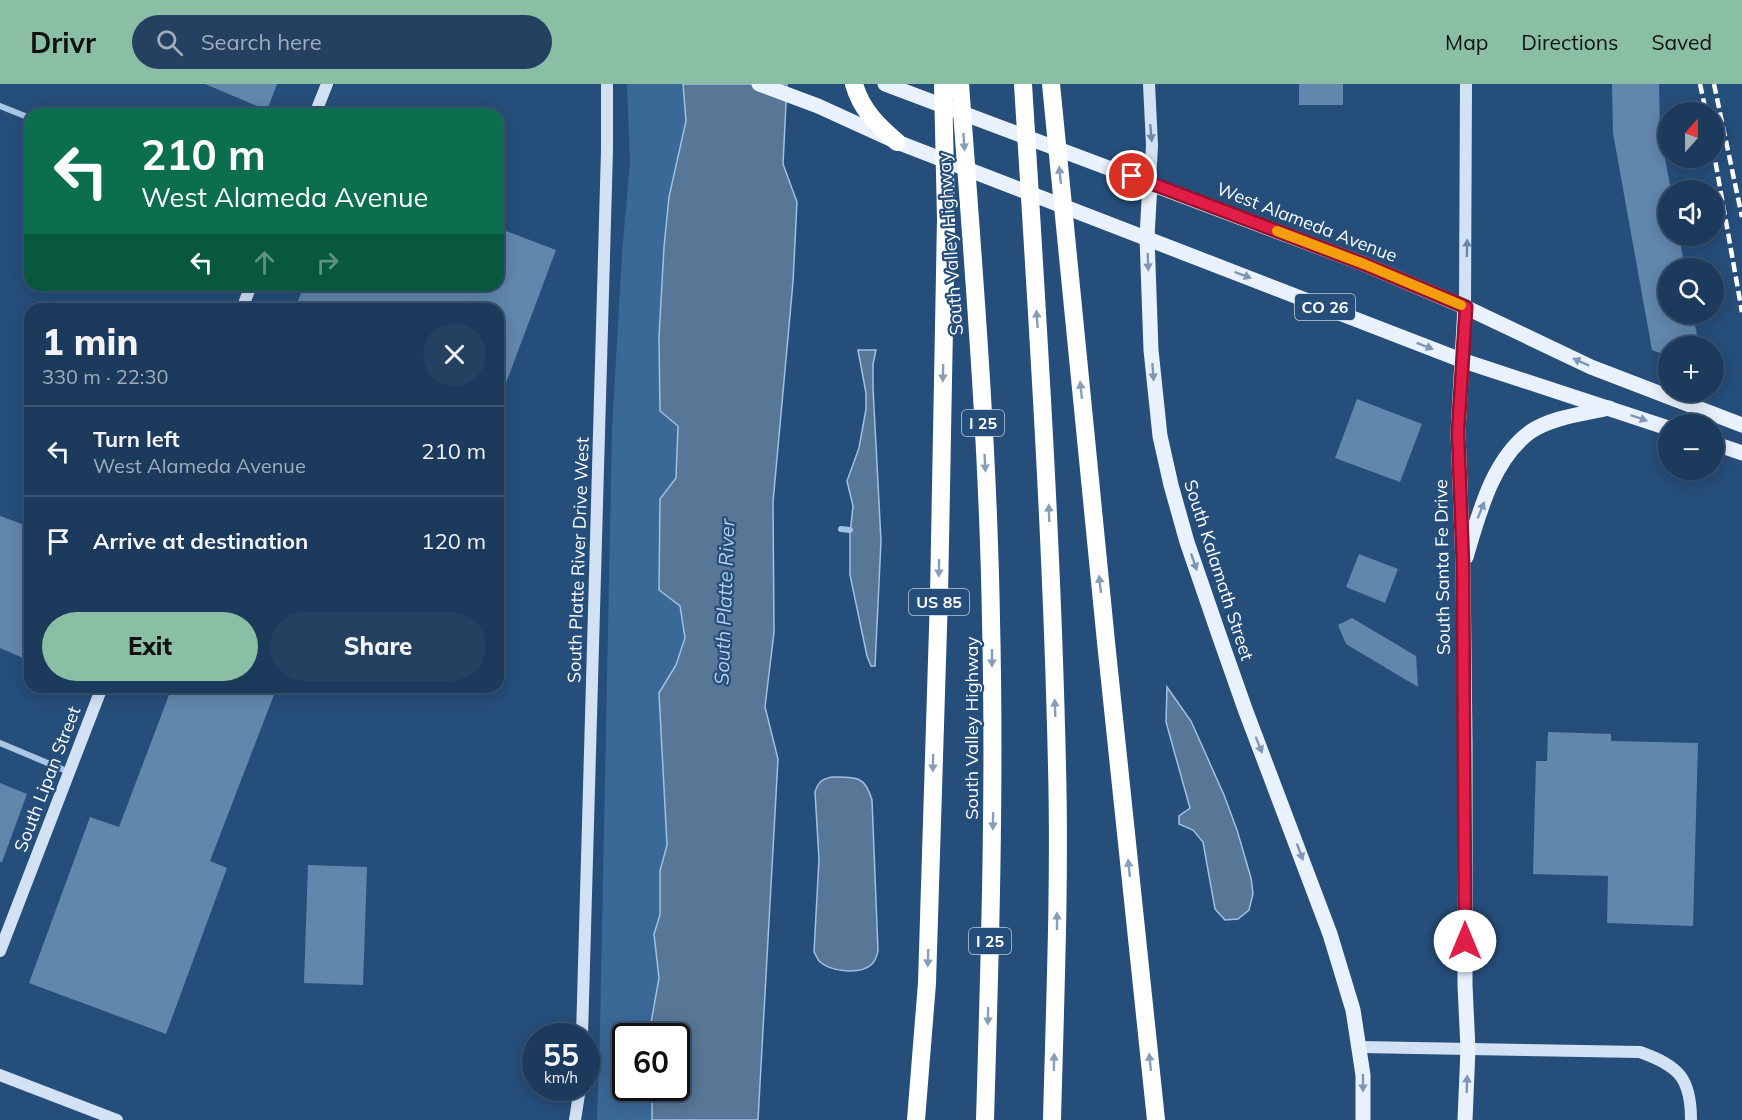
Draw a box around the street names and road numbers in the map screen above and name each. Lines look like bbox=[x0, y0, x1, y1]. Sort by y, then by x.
street label: South Valley Highway bbox=[932, 151, 968, 336]
street label: West Alameda Avenue bbox=[1213, 177, 1401, 267]
road number: CO 26 bbox=[1295, 294, 1355, 320]
road number: I 25 bbox=[962, 410, 1004, 436]
street label: South Platte River Drive West bbox=[562, 437, 594, 683]
street label: South Kalamath Street bbox=[1179, 477, 1259, 663]
street label: South Santa Fe Drive bbox=[1429, 479, 1455, 655]
road number: US 85 bbox=[909, 589, 969, 615]
street label: South Valley Highway bbox=[960, 636, 983, 820]
street label: South Lipan Street bbox=[9, 703, 85, 855]
road number: I 25 bbox=[969, 928, 1011, 954]

